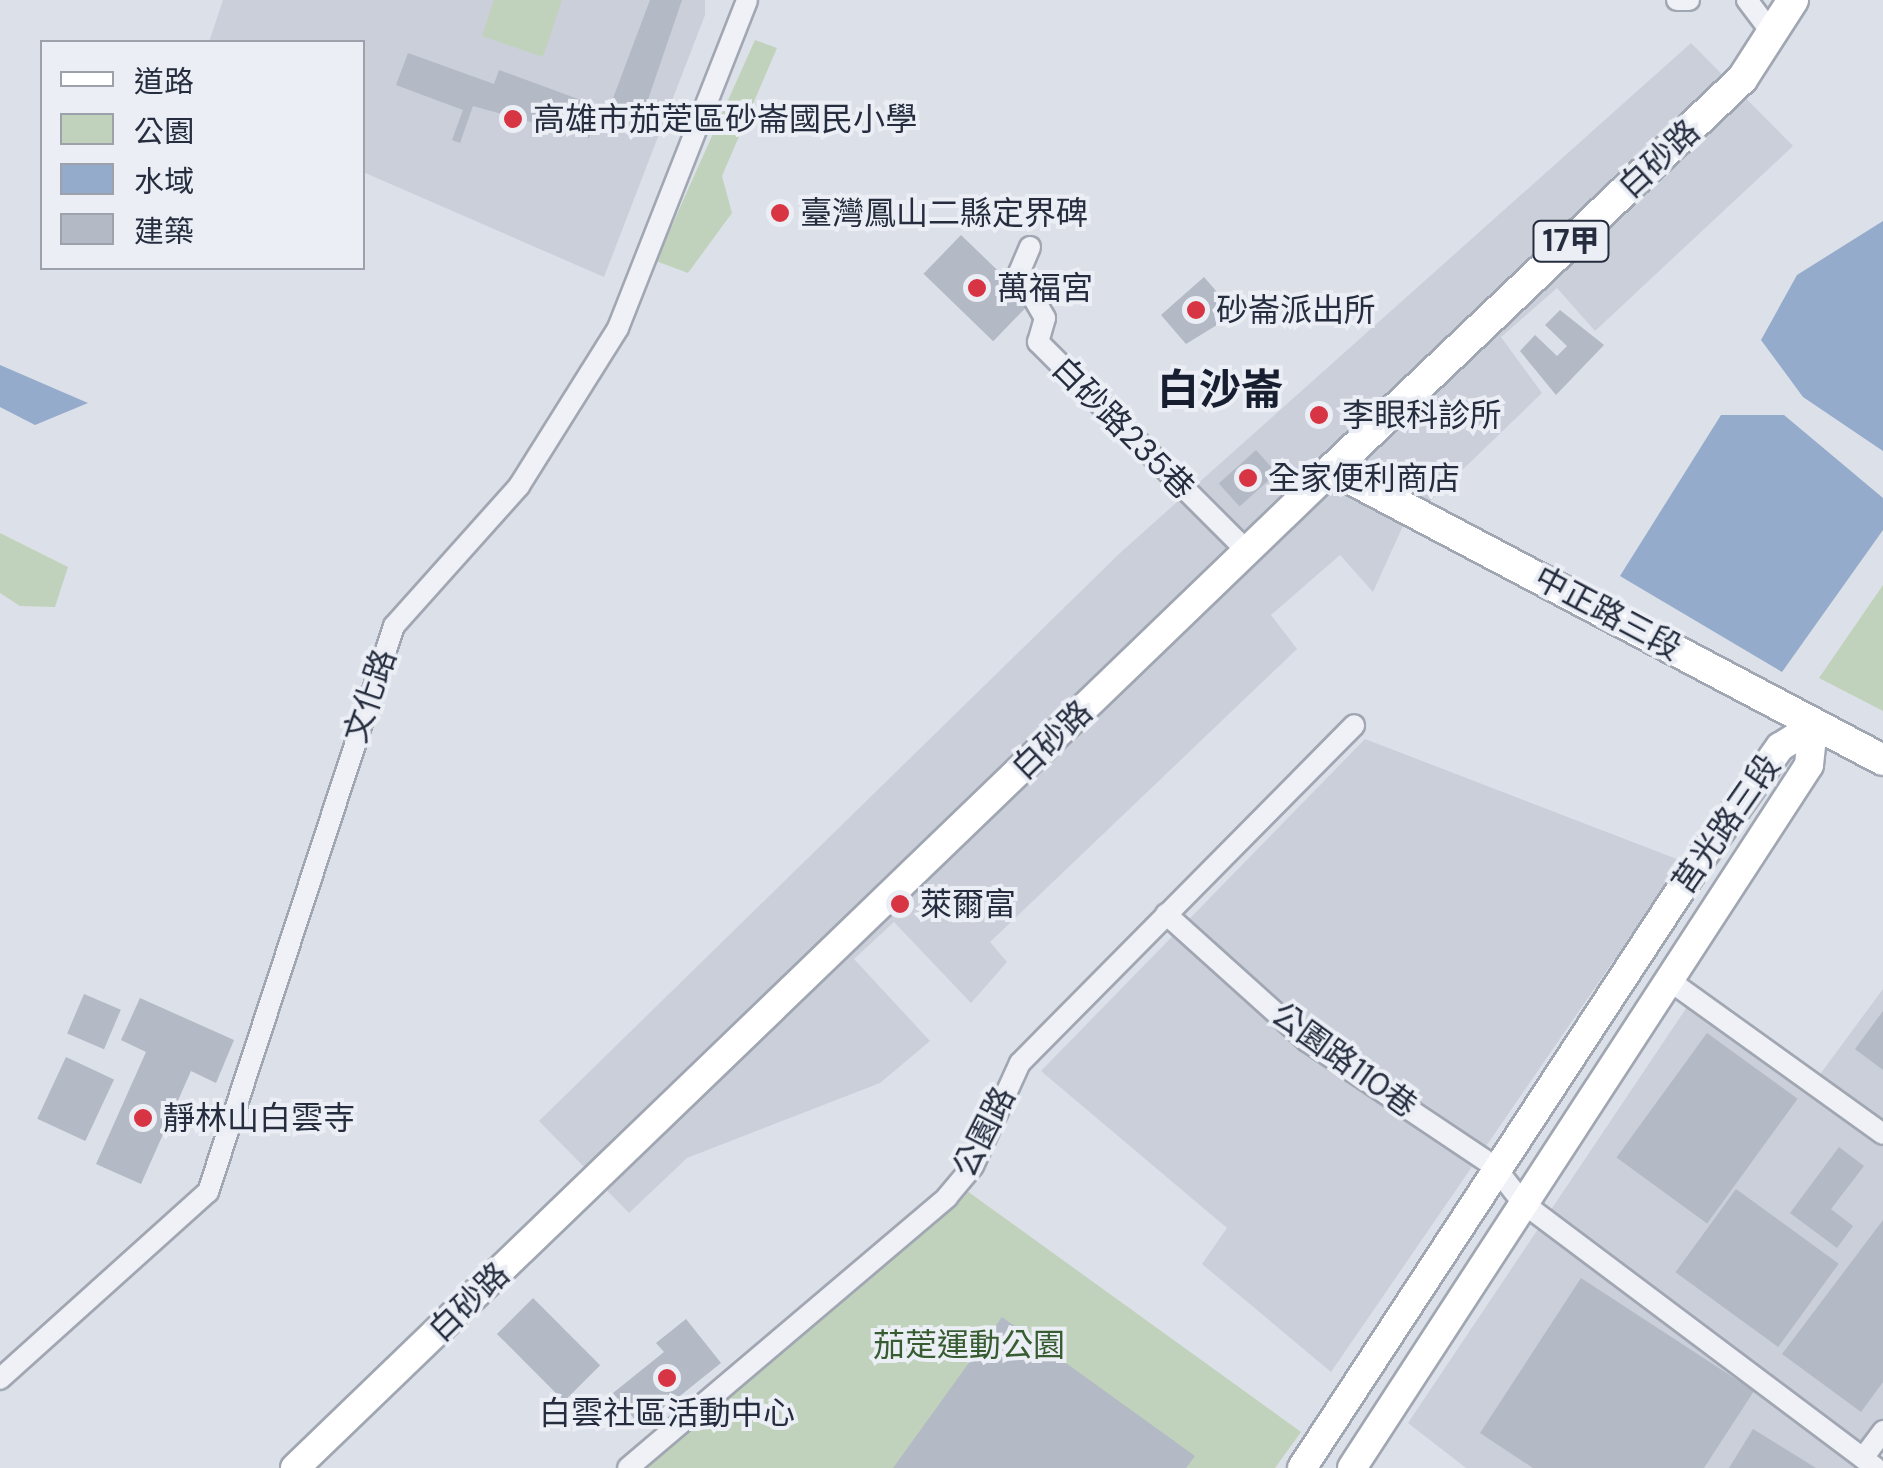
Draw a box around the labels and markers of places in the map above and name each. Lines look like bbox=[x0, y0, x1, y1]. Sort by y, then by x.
place label: 高雄市茄萣區砂崙國民小學 bbox=[533, 100, 917, 138]
marker: 高雄市茄萣區砂崙國民小學 bbox=[502, 108, 524, 130]
place label: 臺灣鳳山二縣定界碑 bbox=[800, 194, 1088, 232]
marker: 臺灣鳳山二縣定界碑 bbox=[769, 202, 791, 224]
place label: 萬福宮 bbox=[997, 269, 1093, 307]
marker: 萬福宮 bbox=[966, 277, 988, 299]
place label: 砂崙派出所 bbox=[1216, 291, 1376, 329]
marker: 砂崙派出所 bbox=[1185, 299, 1207, 321]
place label: 李眼科診所 bbox=[1342, 396, 1502, 434]
marker: 李眼科診所 bbox=[1306, 402, 1332, 428]
place label: 全家便利商店 bbox=[1268, 459, 1460, 497]
marker: 全家便利商店 bbox=[1237, 467, 1259, 489]
place label: 萊爾富 bbox=[920, 885, 1016, 923]
marker: 萊爾富 bbox=[889, 893, 911, 915]
place label: 靜林山白雲寺 bbox=[163, 1099, 355, 1137]
marker: 靜林山白雲寺 bbox=[132, 1107, 154, 1129]
marker: 白雲社區活動中心 bbox=[656, 1367, 678, 1389]
place label: 白雲社區活動中心 bbox=[539, 1394, 795, 1432]

